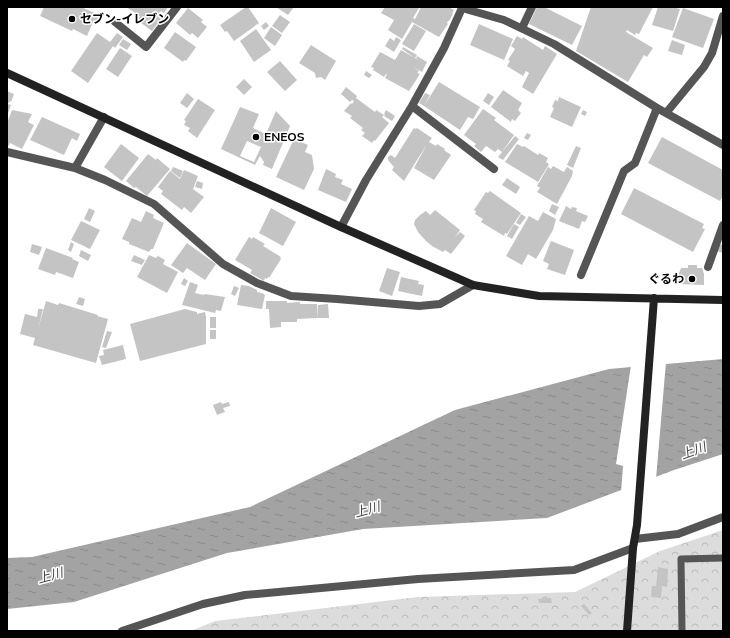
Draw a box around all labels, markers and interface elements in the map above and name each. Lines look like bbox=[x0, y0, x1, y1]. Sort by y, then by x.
place label: セブン-イレブン bbox=[80, 11, 169, 26]
marker: セブン-イレブン bbox=[67, 14, 77, 24]
place label: ENEOS bbox=[264, 129, 305, 144]
marker: ENEOS bbox=[251, 132, 261, 142]
place label: ぐるわ bbox=[648, 271, 684, 286]
marker: ぐるわ bbox=[687, 274, 697, 284]
water label: 上川 bbox=[678, 437, 710, 462]
water label: 上川 bbox=[352, 497, 384, 520]
water label: 上川 bbox=[35, 563, 67, 586]

